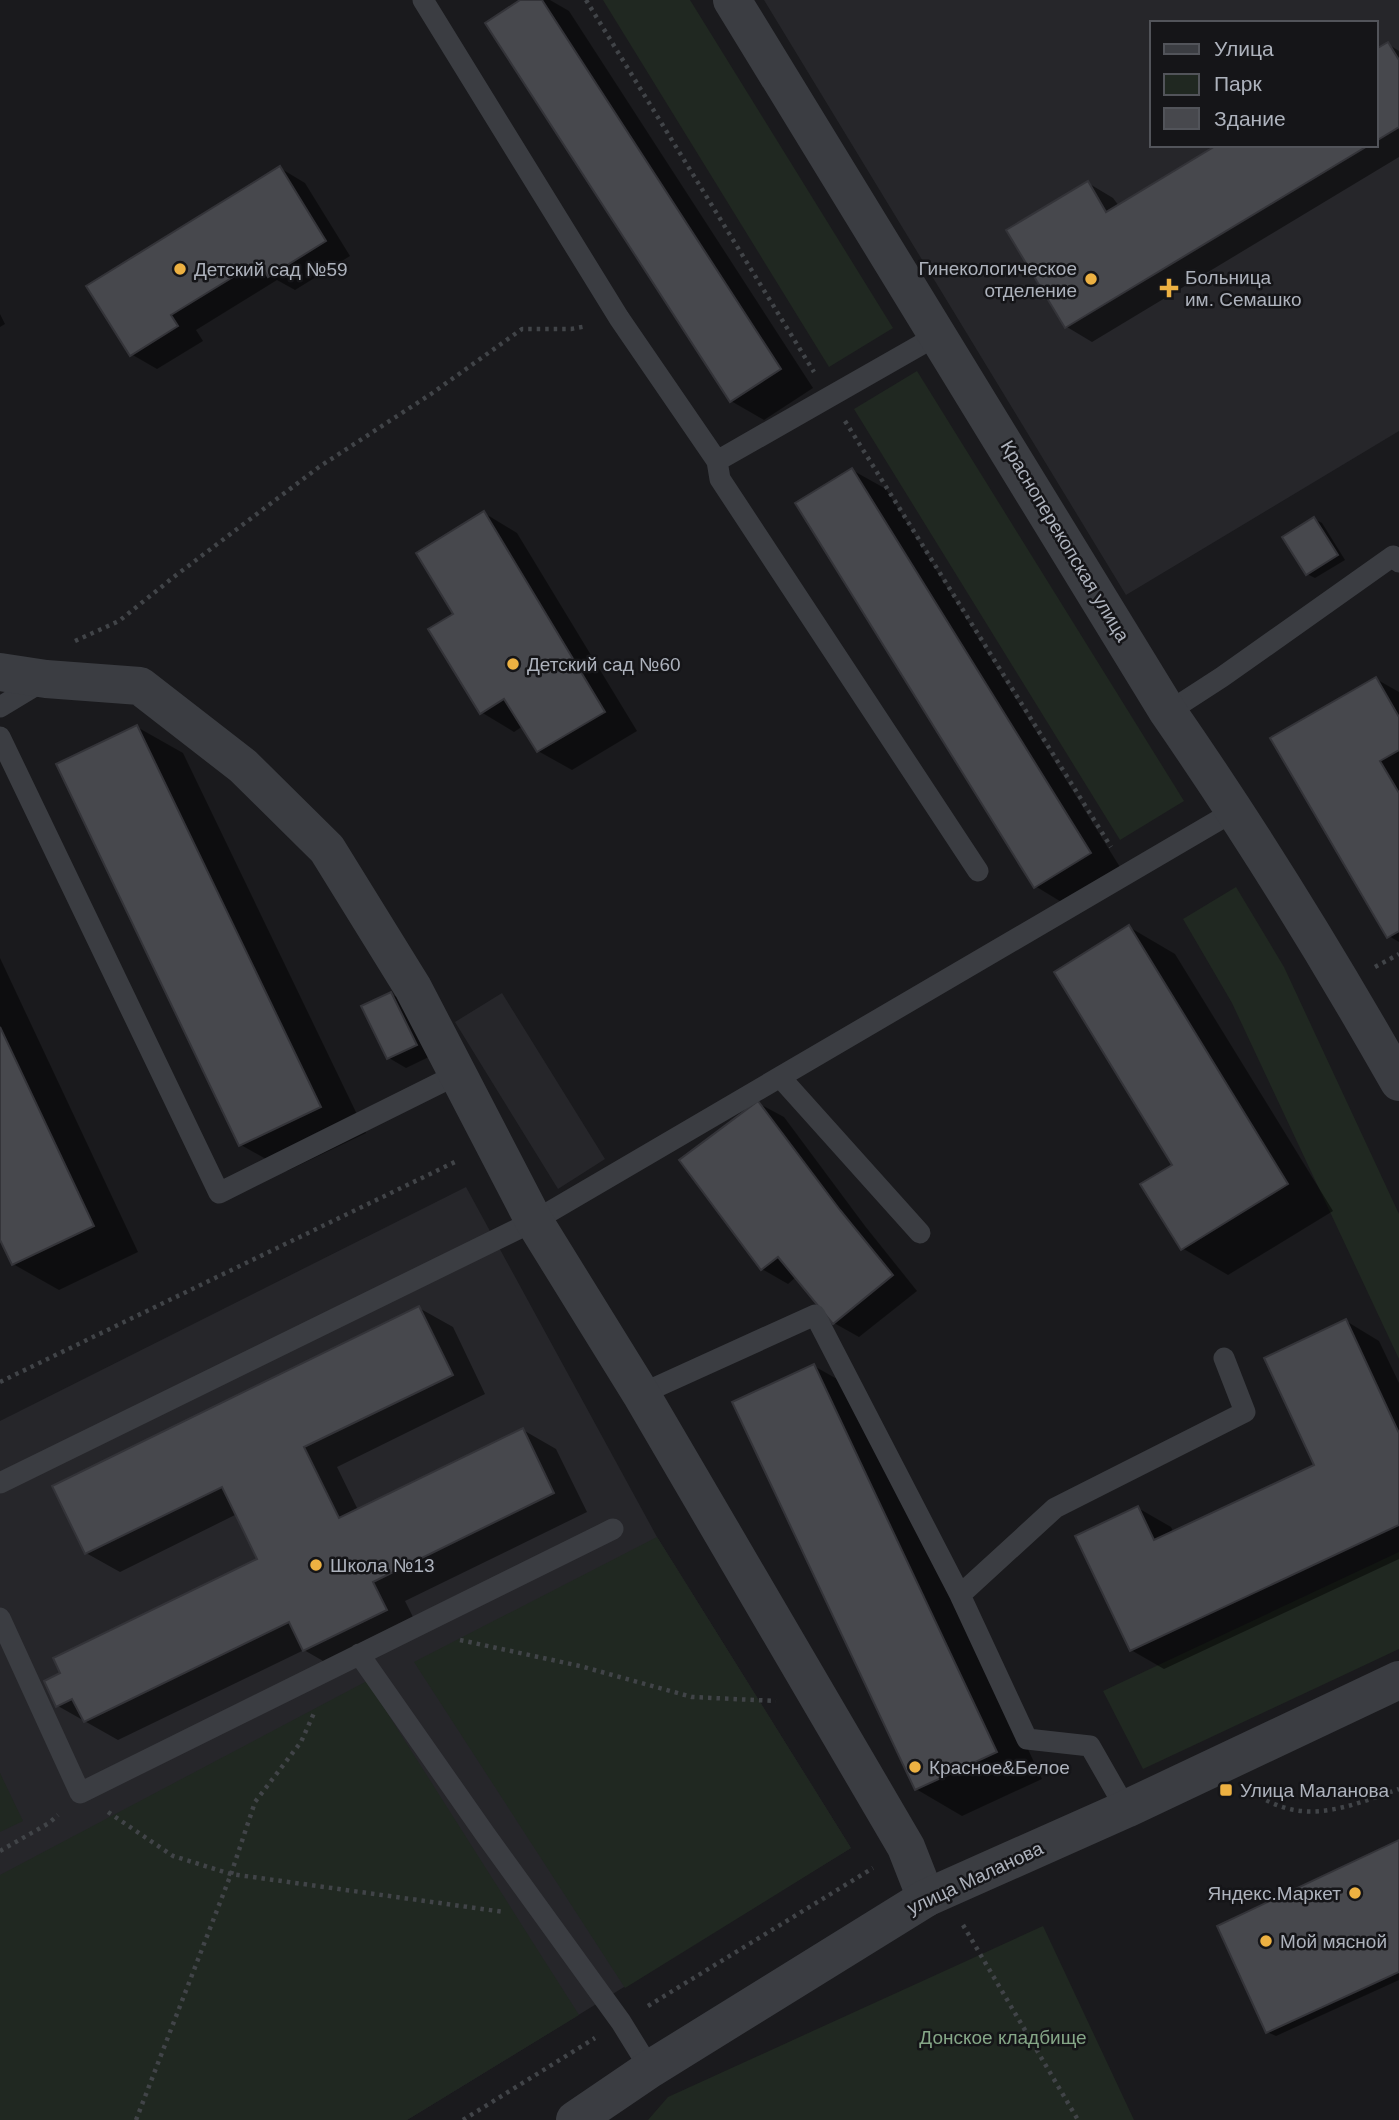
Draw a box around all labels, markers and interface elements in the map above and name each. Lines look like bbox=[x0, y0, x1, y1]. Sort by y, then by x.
legend bbox=[1150, 21, 1378, 147]
text: Улица bbox=[1214, 37, 1274, 60]
text: Парк bbox=[1214, 72, 1262, 95]
text: Здание bbox=[1214, 107, 1286, 130]
place label: Гинекологическое отделение bbox=[918, 258, 1077, 301]
place label: Детский сад №59 bbox=[194, 259, 348, 280]
marker: Детский сад №59 bbox=[172, 261, 188, 277]
place label: Больница им. Семашко bbox=[1185, 267, 1302, 310]
marker: Гинекологическое отделение bbox=[1083, 271, 1099, 287]
marker: Больница им. Семашко bbox=[1159, 278, 1179, 298]
street label: Красноперекопская улица bbox=[997, 437, 1134, 646]
place label: Детский сад №60 bbox=[527, 654, 681, 675]
marker: Детский сад №60 bbox=[505, 656, 521, 672]
place label: Школа №13 bbox=[330, 1555, 435, 1576]
marker: Школа №13 bbox=[308, 1557, 324, 1573]
place label: Красное&Белое bbox=[929, 1757, 1070, 1778]
marker: Красное&Белое bbox=[907, 1759, 923, 1775]
place label: Улица Маланова bbox=[1240, 1780, 1389, 1801]
marker: Улица Маланова bbox=[1218, 1782, 1234, 1798]
street label: улица Маланова bbox=[904, 1837, 1047, 1919]
place label: Яндекс.Маркет bbox=[1207, 1883, 1341, 1904]
marker: Яндекс.Маркет bbox=[1347, 1885, 1363, 1901]
place label: Мой мясной bbox=[1280, 1931, 1387, 1952]
marker: Мой мясной bbox=[1258, 1933, 1274, 1949]
park label: Донское кладбище bbox=[919, 2027, 1087, 2048]

